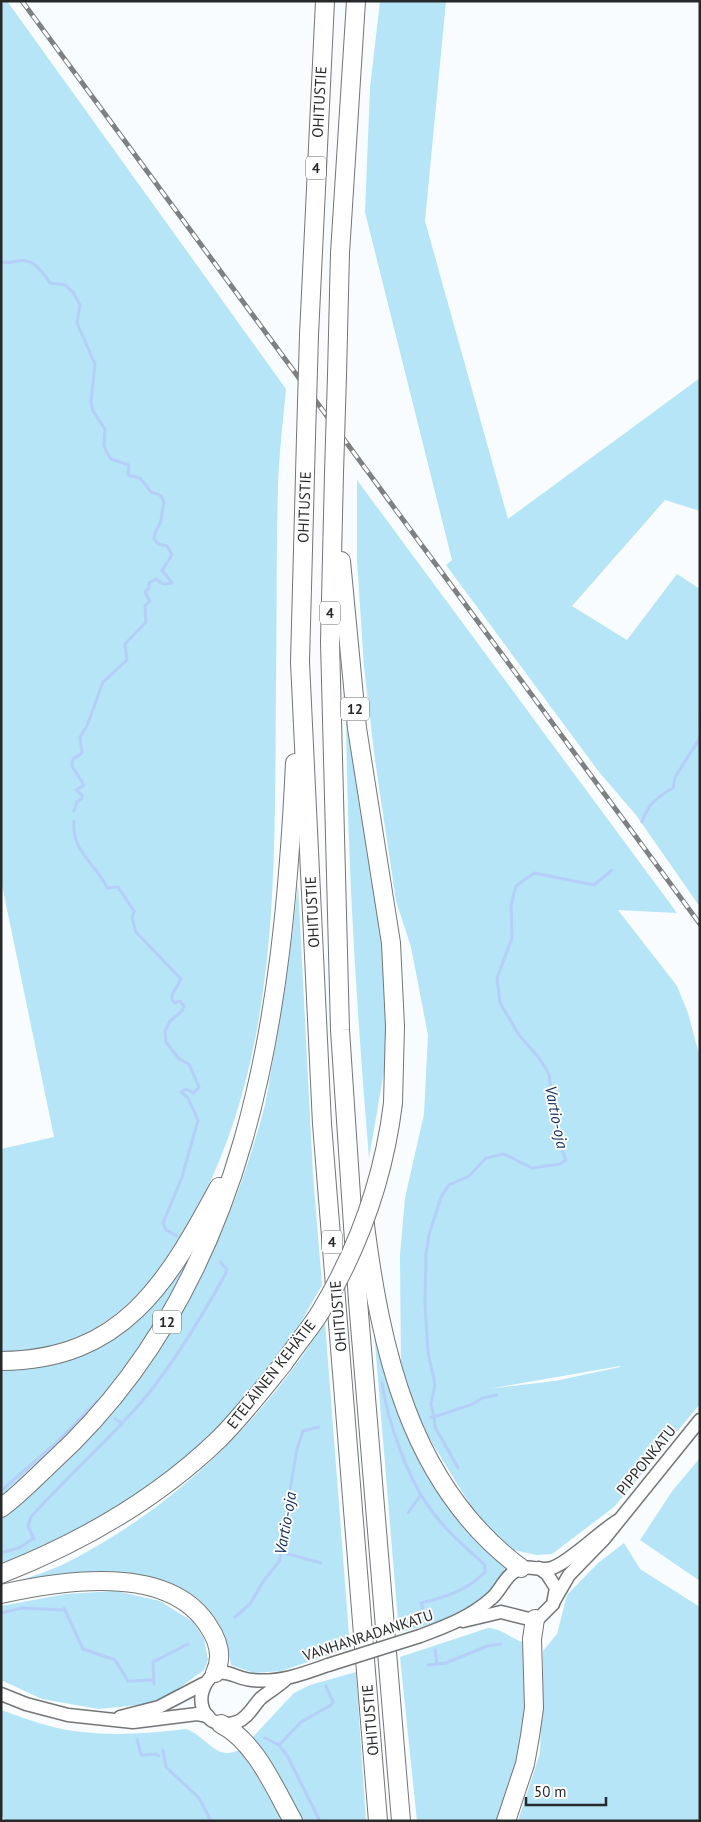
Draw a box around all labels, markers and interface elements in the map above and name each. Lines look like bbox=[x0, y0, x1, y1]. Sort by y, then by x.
street label: OHITUSTIE bbox=[308, 66, 330, 138]
road number: 4 bbox=[306, 156, 326, 180]
street label: OHITUSTIE bbox=[293, 471, 315, 543]
road number: 4 bbox=[320, 602, 340, 624]
road number: 12 bbox=[341, 698, 369, 721]
street label: OHITUSTIE bbox=[301, 876, 323, 948]
water label: Vartio-oja bbox=[541, 1084, 573, 1150]
road number: 4 bbox=[322, 1230, 342, 1254]
street label: OHITUSTIE bbox=[325, 1280, 351, 1352]
road number: 12 bbox=[153, 1310, 181, 1334]
street label: ETELÄINEN KEHÄTIE bbox=[222, 1316, 320, 1432]
street label: PIPPONKATU bbox=[612, 1421, 680, 1499]
water label: Vartio-oja bbox=[270, 1490, 300, 1556]
street label: VANHANRADANKATU bbox=[300, 1605, 436, 1665]
street label: OHITUSTIE bbox=[357, 1684, 383, 1756]
scale bar bbox=[526, 1774, 606, 1806]
text: 50 m bbox=[534, 1782, 567, 1801]

